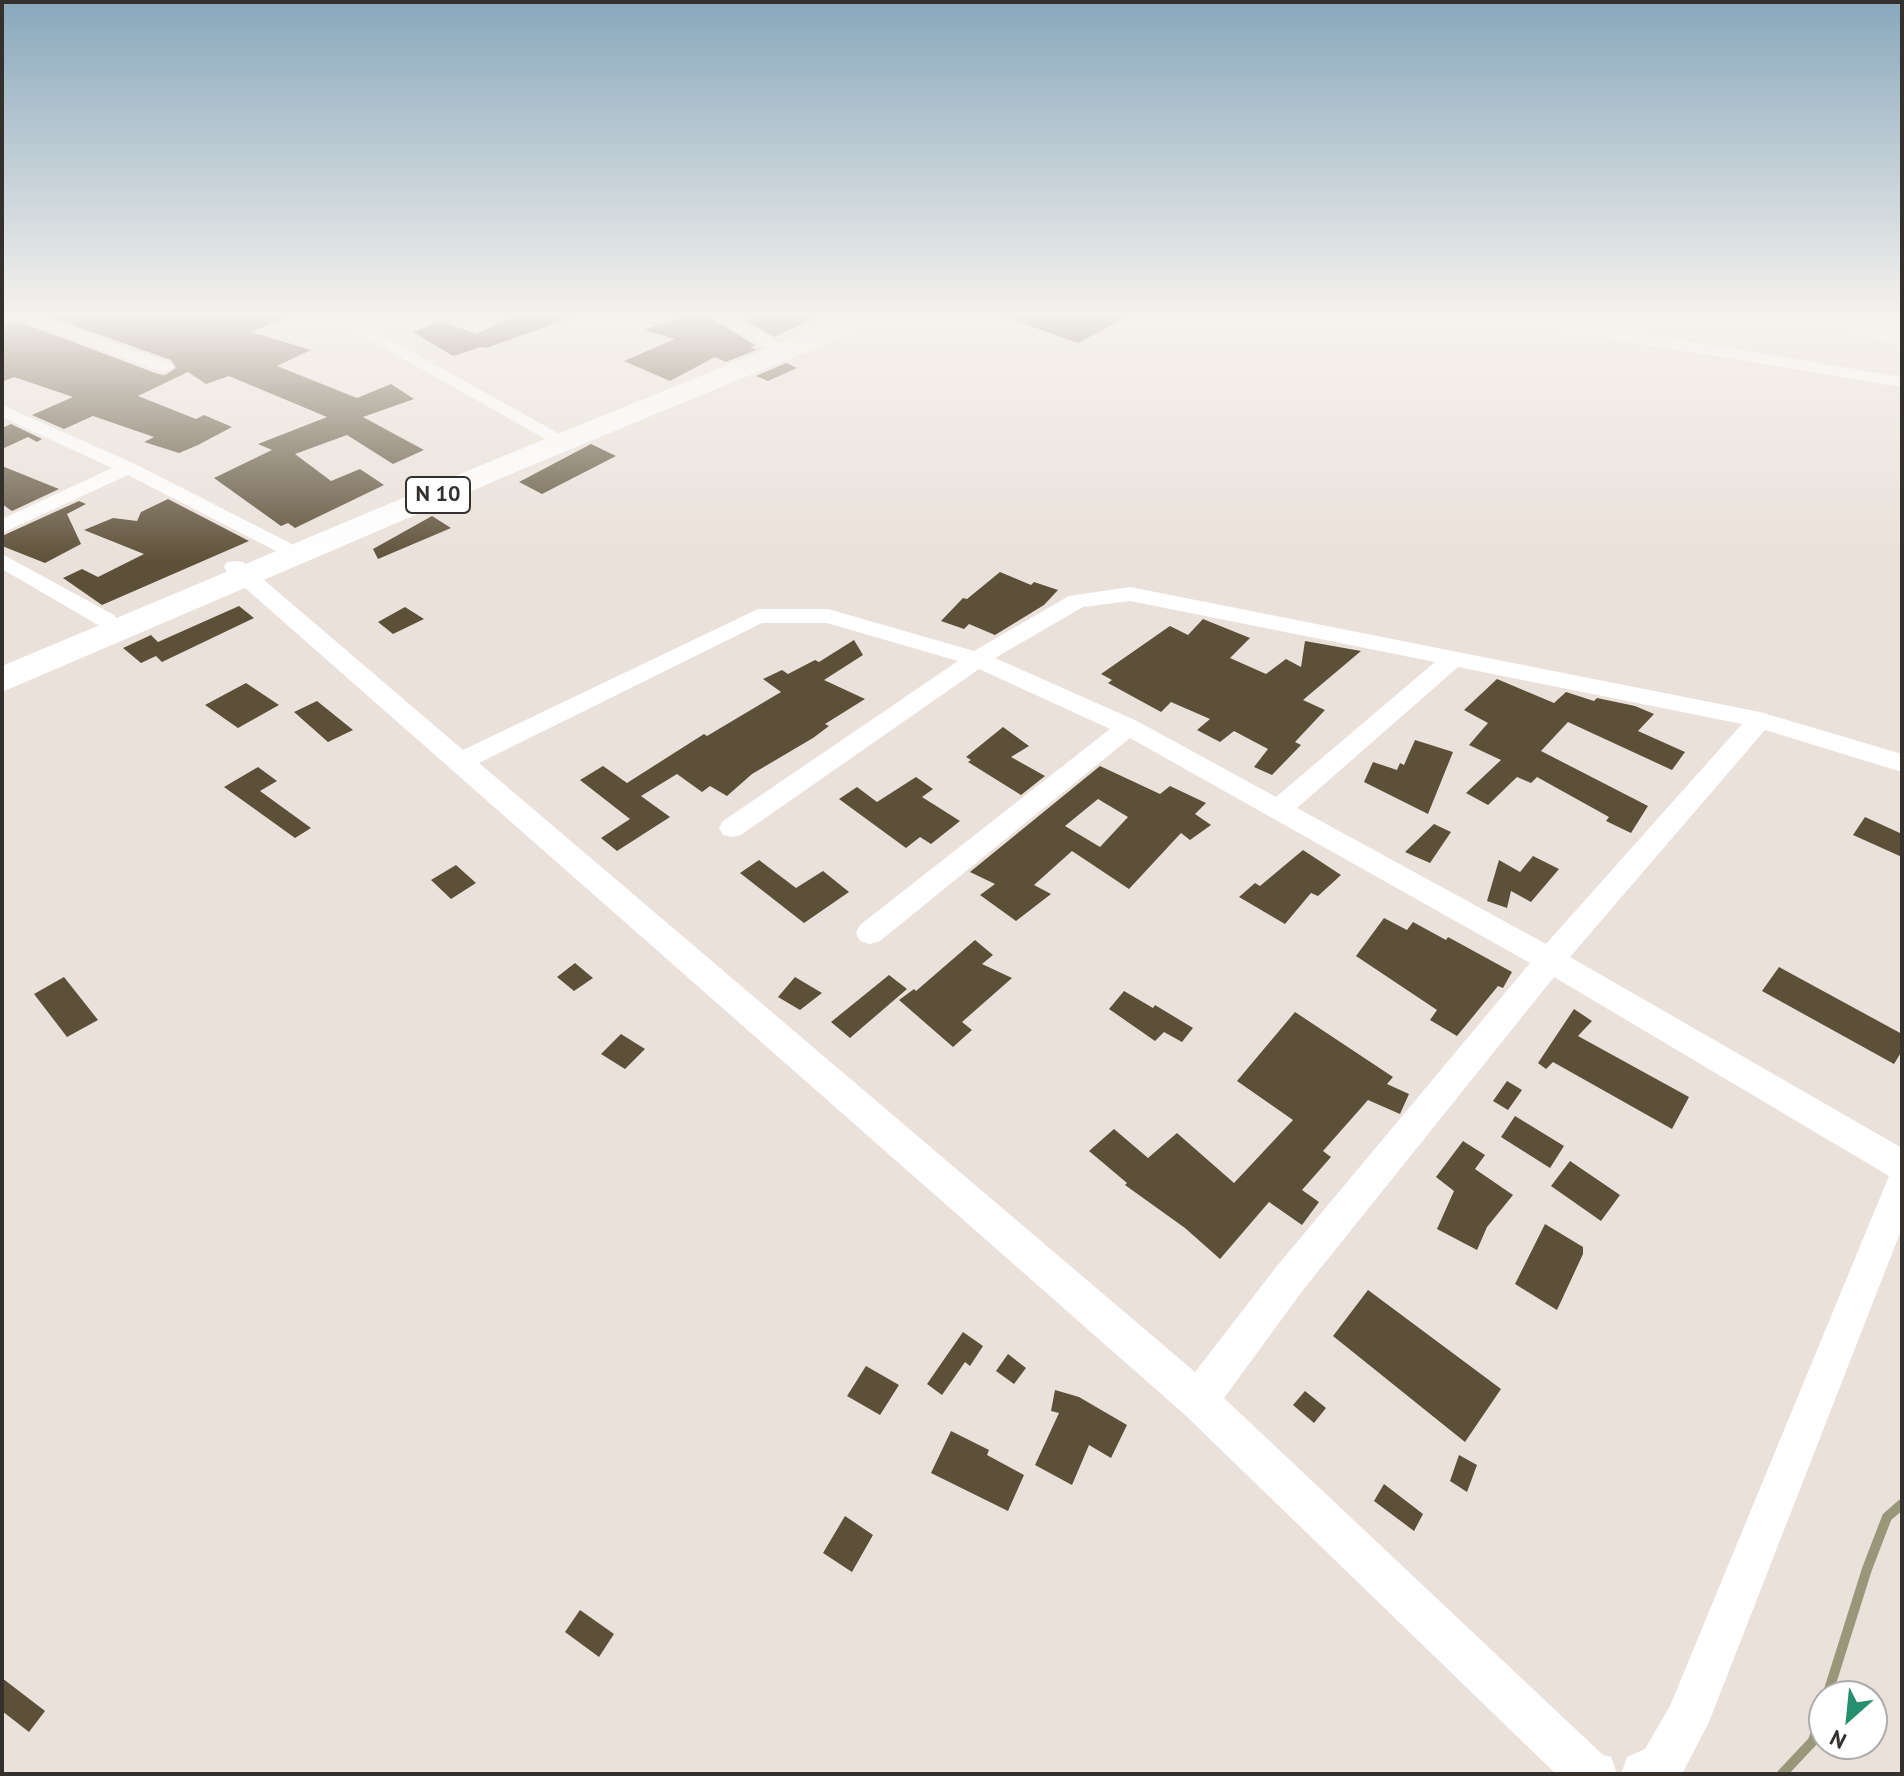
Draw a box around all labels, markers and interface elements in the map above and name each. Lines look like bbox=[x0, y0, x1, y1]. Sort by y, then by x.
road number: N 10 bbox=[406, 477, 470, 513]
north arrow bbox=[1808, 1680, 1888, 1760]
text: N bbox=[1825, 1724, 1851, 1755]

